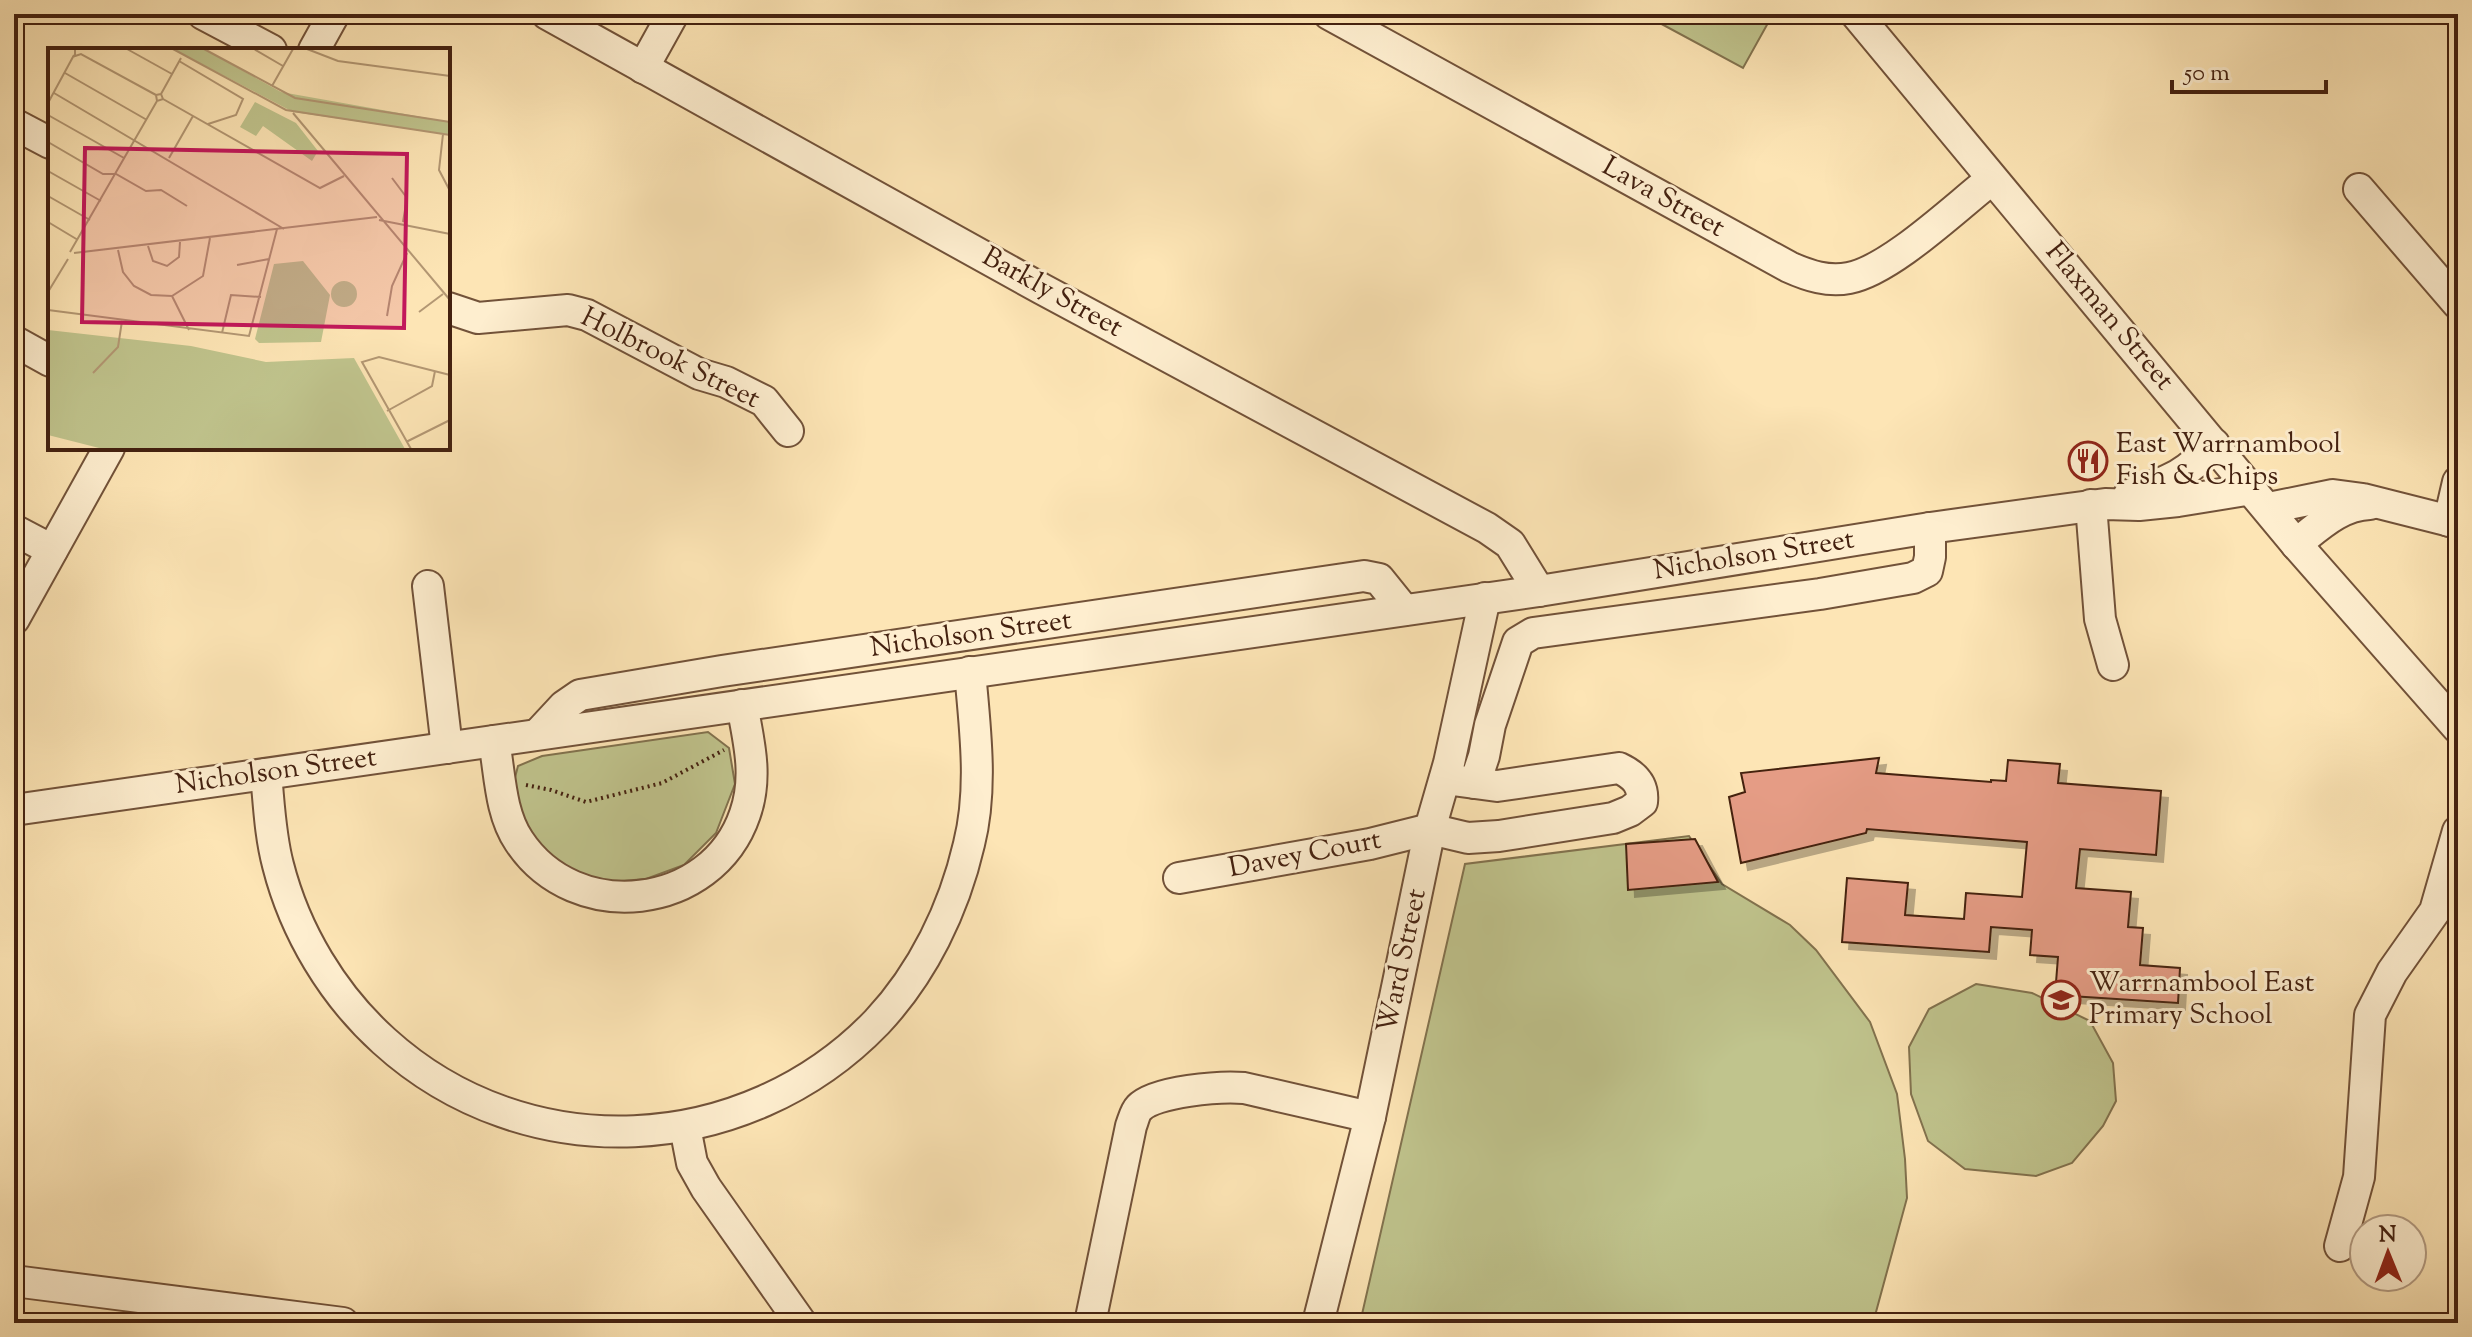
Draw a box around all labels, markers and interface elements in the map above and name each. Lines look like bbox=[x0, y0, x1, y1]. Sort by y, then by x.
scale bar bbox=[2172, 44, 2326, 94]
inset map bbox=[48, 48, 450, 450]
text: 50 m bbox=[2182, 57, 2230, 91]
street label: Lava Street bbox=[1594, 148, 1732, 248]
street label: Flaxman Street bbox=[2035, 234, 2183, 400]
street label: Barkly Street bbox=[974, 238, 1130, 348]
street label: Holbrook Street bbox=[574, 298, 767, 420]
place label: East Warrnambool Fish & Chips bbox=[2116, 425, 2341, 497]
restaurant icon: East Warrnambool Fish & Chips bbox=[2067, 440, 2109, 482]
street label: Nicholson Street bbox=[1651, 520, 1858, 592]
street label: Nicholson Street bbox=[868, 601, 1075, 669]
street label: Nicholson Street bbox=[173, 738, 380, 806]
street label: Davey Court bbox=[1225, 821, 1385, 889]
street label: Ward Street bbox=[1368, 885, 1438, 1037]
place label: Warrnambool East Primary School bbox=[2089, 964, 2315, 1036]
school or university icon: Warrnambool East Primary School bbox=[2040, 979, 2082, 1021]
north arrow bbox=[2348, 1213, 2428, 1293]
text: N bbox=[2379, 1220, 2397, 1252]

